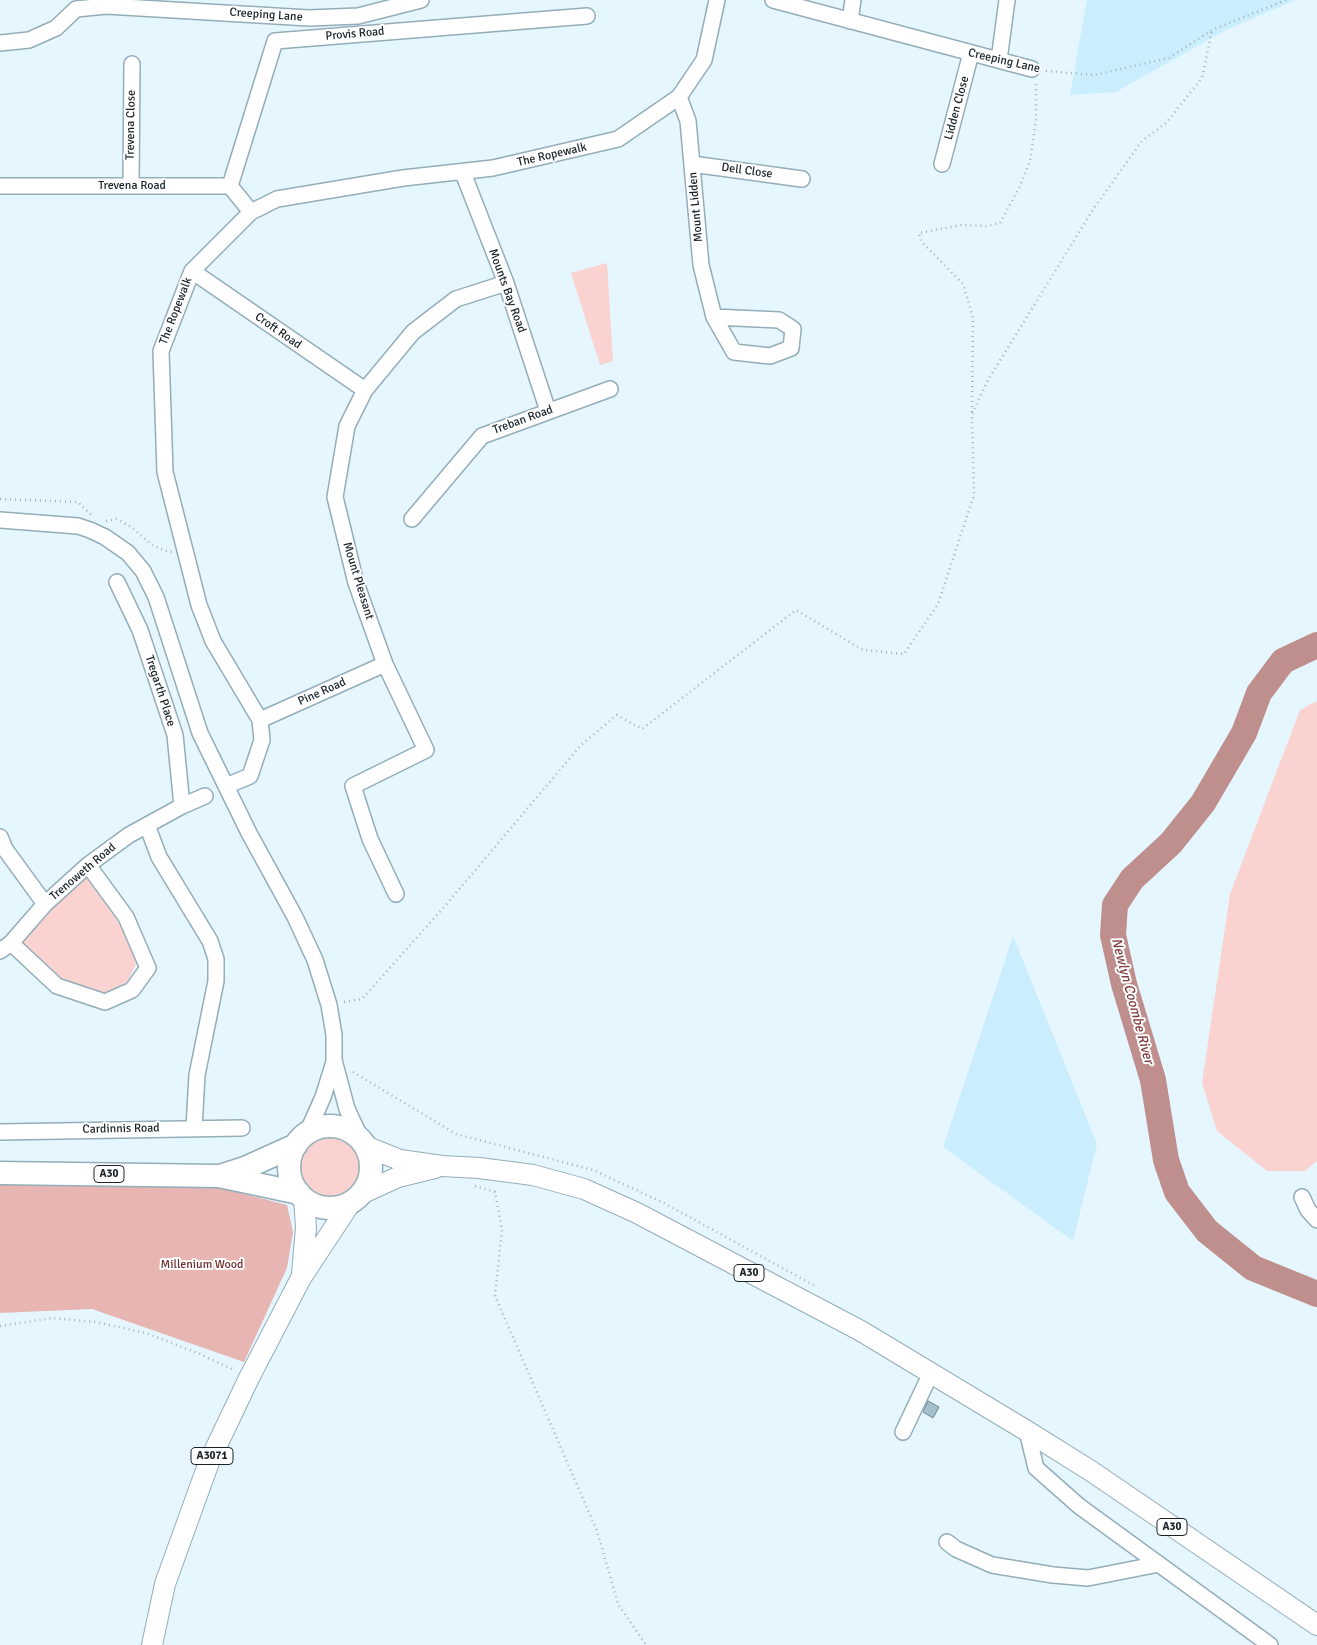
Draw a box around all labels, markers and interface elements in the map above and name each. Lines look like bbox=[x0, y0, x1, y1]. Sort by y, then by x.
street label: Creeping Lane bbox=[229, 5, 303, 25]
street label: Provis Road bbox=[325, 24, 385, 44]
street label: Creeping Lane bbox=[967, 46, 1041, 76]
street label: Lidden Close bbox=[942, 75, 972, 141]
street label: Trevena Close bbox=[123, 90, 139, 160]
street label: The Ropewalk bbox=[516, 140, 588, 170]
street label: Dell Close bbox=[721, 160, 773, 182]
street label: Mount Lidden bbox=[686, 171, 706, 243]
street label: Trevena Road bbox=[98, 179, 166, 193]
street label: Mounts Bay Road bbox=[485, 247, 529, 335]
street label: The Ropewalk bbox=[157, 275, 195, 347]
street label: Croft Road bbox=[252, 310, 304, 352]
street label: Treban Road bbox=[491, 402, 555, 438]
street label: Mount Pleasant bbox=[339, 541, 377, 621]
street label: Tregarth Place bbox=[142, 654, 178, 728]
street label: Pine Road bbox=[296, 675, 348, 709]
street label: Trenoweth Road bbox=[47, 840, 119, 904]
water label: Newlyn Coombe River bbox=[1107, 936, 1157, 1066]
street label: Cardinnis Road bbox=[82, 1121, 160, 1137]
road number: A30 bbox=[94, 1166, 124, 1182]
park label: Millenium Wood bbox=[161, 1258, 243, 1272]
road number: A30 bbox=[734, 1264, 764, 1282]
road number: A3071 bbox=[191, 1448, 233, 1464]
road number: A30 bbox=[1157, 1518, 1187, 1535]

